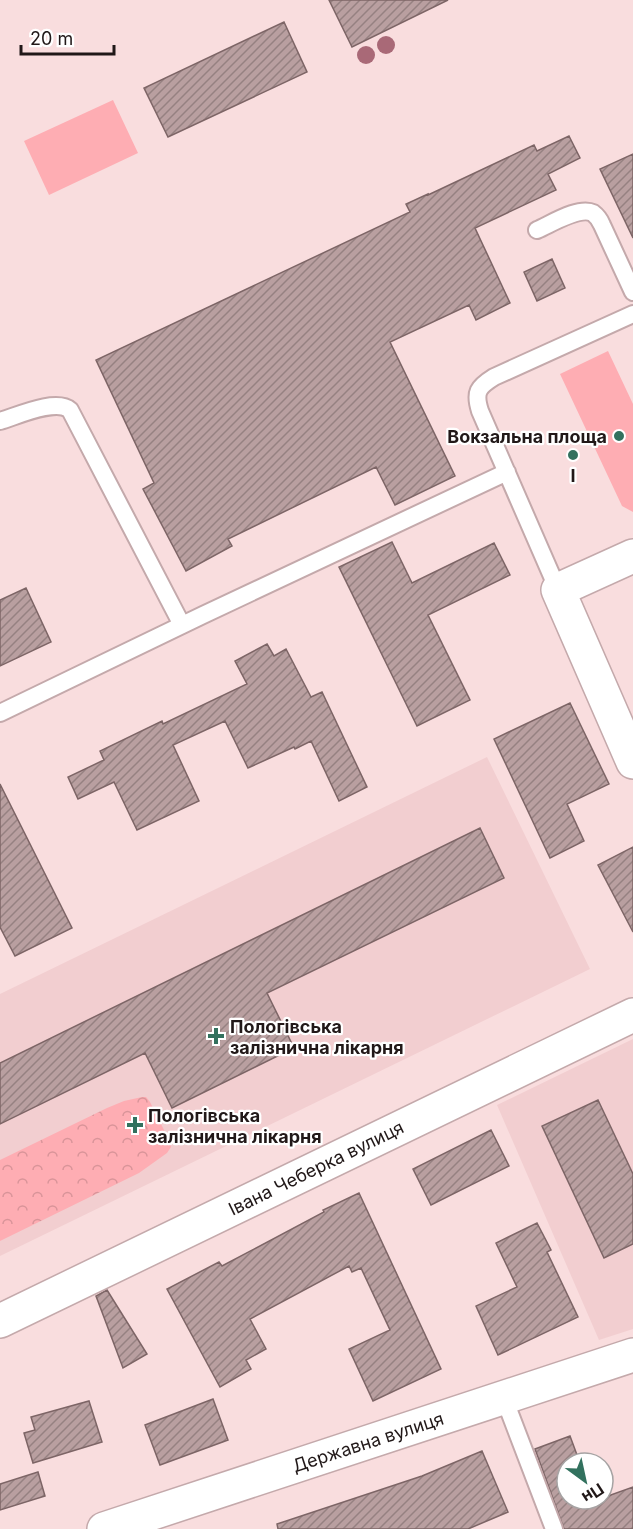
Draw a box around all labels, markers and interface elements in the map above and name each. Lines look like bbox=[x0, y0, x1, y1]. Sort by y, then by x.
scale bar bbox=[21, 18, 114, 56]
text: 20 m bbox=[30, 28, 73, 49]
place label: Вокзальна площа bbox=[447, 426, 607, 447]
marker: Вокзальна площа bbox=[612, 429, 626, 443]
marker: І bbox=[566, 448, 580, 462]
place label: І bbox=[570, 465, 576, 486]
place label: Пологiвська залiзнична лiкарня bbox=[230, 1016, 404, 1058]
marker: Пологiвська залiзнична лiкарня bbox=[207, 1027, 225, 1045]
place label: Пологівська залізнична лікарня bbox=[148, 1105, 322, 1147]
marker: Пологівська залізнична лікарня bbox=[126, 1116, 144, 1134]
street label: Івана Чеберка вулиця bbox=[225, 1116, 407, 1220]
street label: Державна вулиця bbox=[290, 1408, 446, 1476]
north arrow bbox=[555, 1451, 615, 1511]
text: Пн bbox=[579, 1479, 608, 1508]

